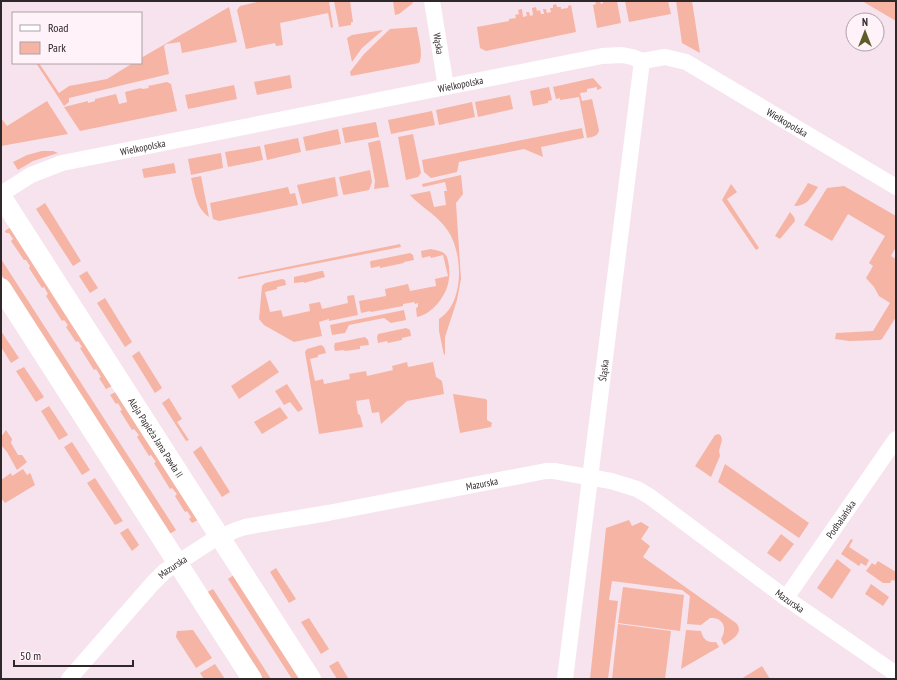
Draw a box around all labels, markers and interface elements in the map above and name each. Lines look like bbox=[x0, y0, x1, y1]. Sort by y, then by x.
legend bbox=[12, 12, 142, 64]
north arrow bbox=[845, 12, 885, 52]
text: N bbox=[862, 15, 868, 29]
text: Road bbox=[48, 20, 68, 35]
street label: Wąska bbox=[431, 32, 447, 55]
text: Park bbox=[48, 40, 66, 55]
street label: Wielkopolska bbox=[437, 73, 484, 95]
street label: Wielkopolska bbox=[764, 105, 810, 140]
street label: Wielkopolska bbox=[119, 136, 166, 158]
street label: Śląska bbox=[596, 359, 611, 382]
street label: Aleja Papieża Jana Pawła II bbox=[126, 395, 186, 480]
street label: Mazurska bbox=[465, 474, 499, 493]
street label: Podhalańska bbox=[823, 498, 858, 541]
street label: Mazurska bbox=[155, 552, 189, 581]
street label: Mazurska bbox=[773, 586, 807, 615]
scale bar bbox=[14, 642, 133, 668]
text: 50 m bbox=[20, 648, 41, 663]

